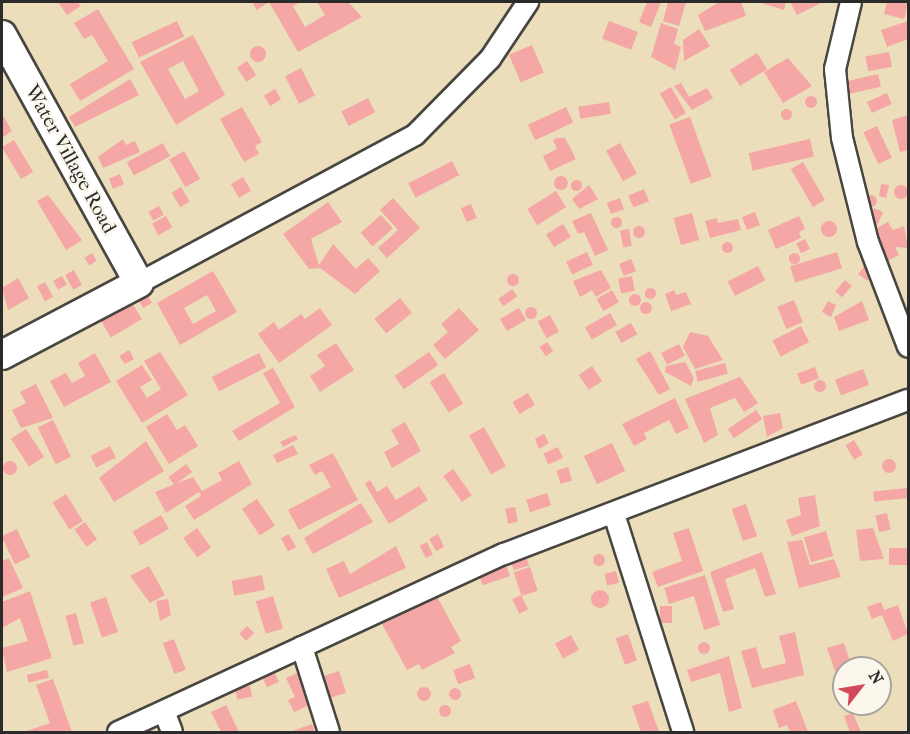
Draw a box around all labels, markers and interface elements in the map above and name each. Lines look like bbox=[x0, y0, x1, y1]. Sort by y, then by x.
street label: Water Village Road bbox=[20, 81, 122, 237]
north arrow bbox=[832, 656, 892, 716]
text: N bbox=[865, 667, 887, 688]

